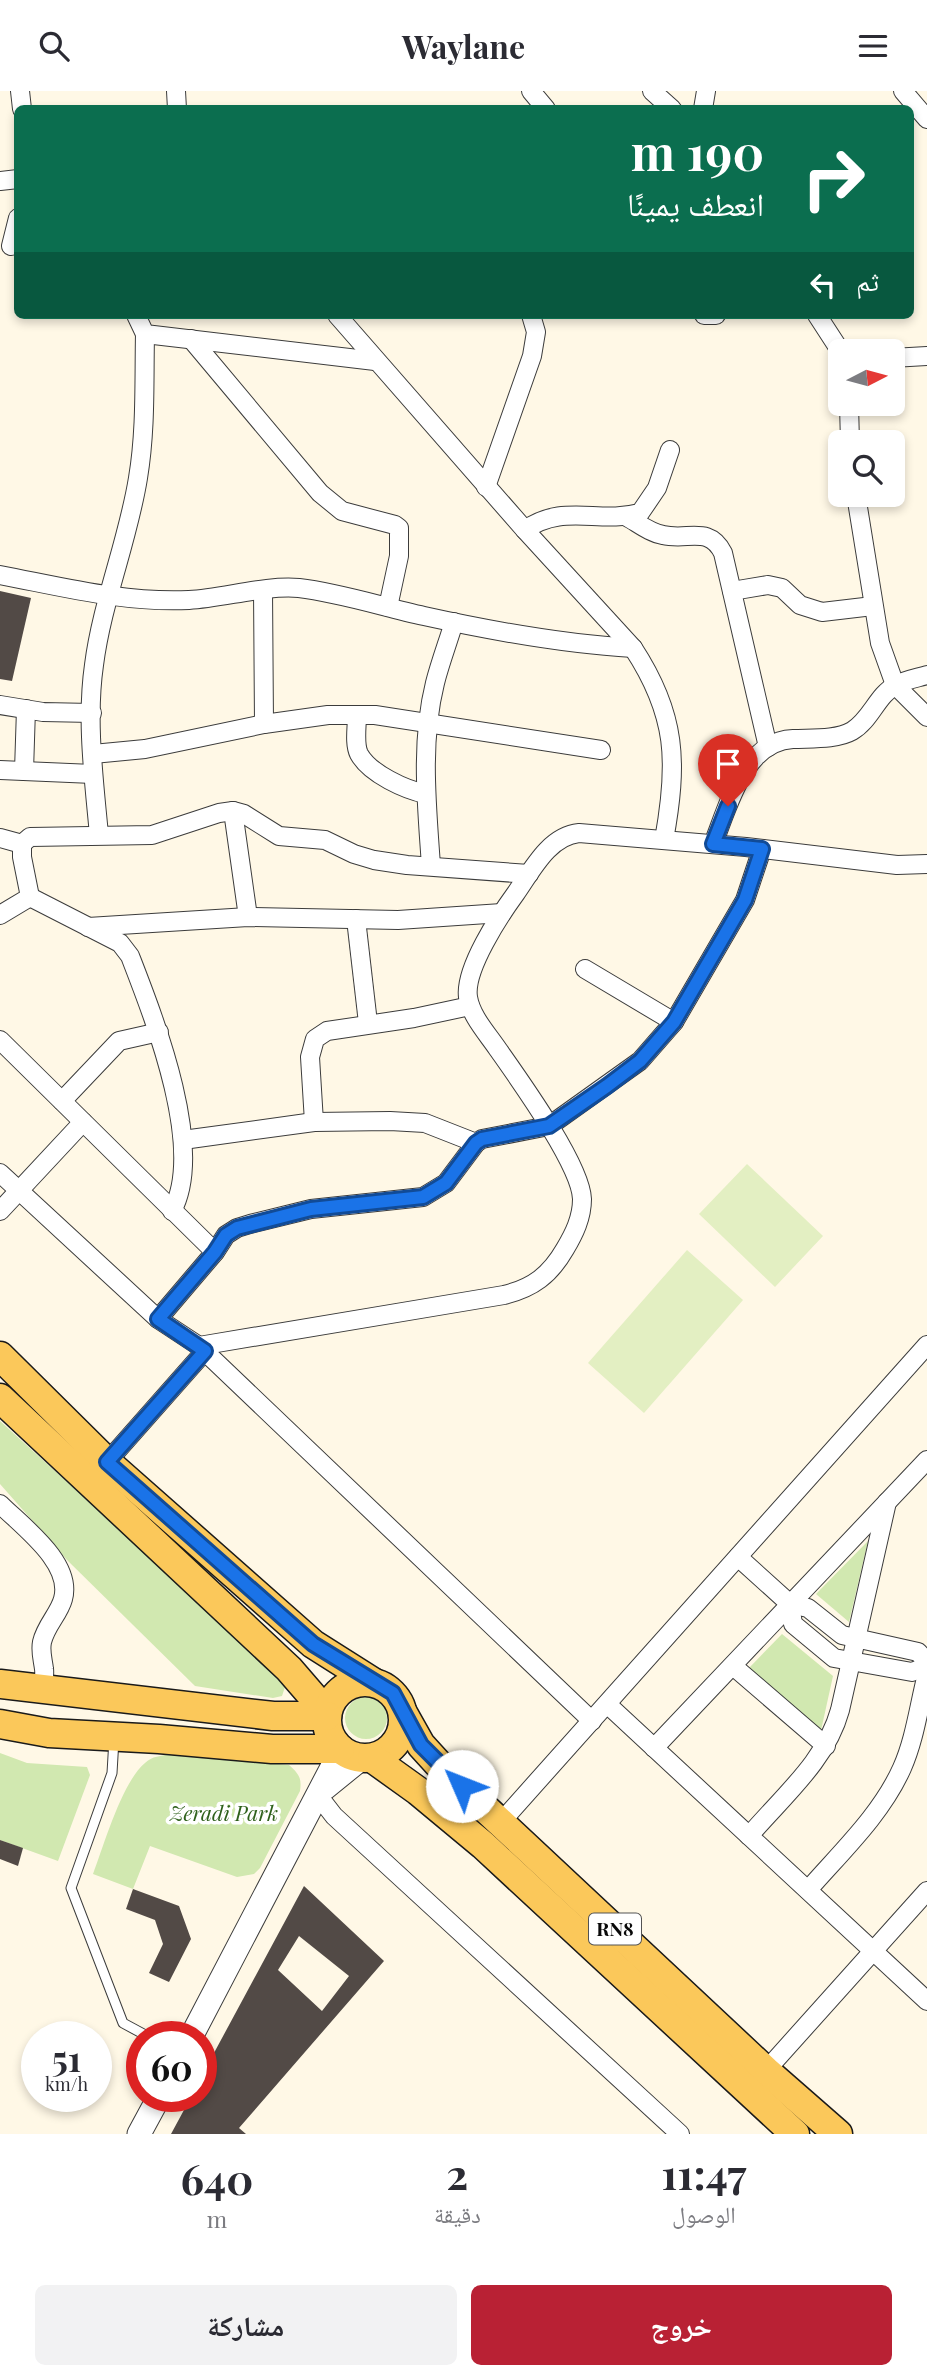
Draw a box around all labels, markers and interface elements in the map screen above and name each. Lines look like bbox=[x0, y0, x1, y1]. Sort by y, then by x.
text: Waylane bbox=[402, 24, 525, 67]
icon: search bbox=[35, 27, 73, 65]
icon: menu bbox=[854, 27, 892, 65]
text: 190 m bbox=[631, 118, 764, 183]
icon: right bbox=[788, 133, 879, 224]
text: انعطف يمينًا bbox=[627, 181, 764, 224]
text: ثم bbox=[856, 263, 879, 298]
icon: left bbox=[804, 266, 842, 304]
north arrow bbox=[828, 339, 905, 417]
map controls bbox=[828, 339, 905, 507]
button: search bbox=[828, 430, 905, 507]
pin bbox=[698, 734, 758, 806]
icon: arrive bbox=[709, 745, 747, 783]
position arrow bbox=[425, 1749, 499, 1823]
park label: Zeradi Park bbox=[169, 1798, 278, 1826]
road number: RN8 bbox=[589, 1913, 641, 1945]
speed limit sign: 60 bbox=[126, 2021, 217, 2112]
text: 51 bbox=[52, 2034, 81, 2081]
text: km/h bbox=[45, 2072, 88, 2096]
text: 2 bbox=[446, 2145, 468, 2201]
text: 11:47 bbox=[661, 2145, 746, 2201]
text: 640 bbox=[181, 2150, 253, 2206]
text: دقيقة bbox=[434, 2198, 481, 2229]
text: الوصول bbox=[672, 2198, 736, 2229]
text: m bbox=[207, 2203, 227, 2234]
button: مشاركة bbox=[35, 2285, 457, 2365]
button: خروج bbox=[471, 2285, 892, 2365]

